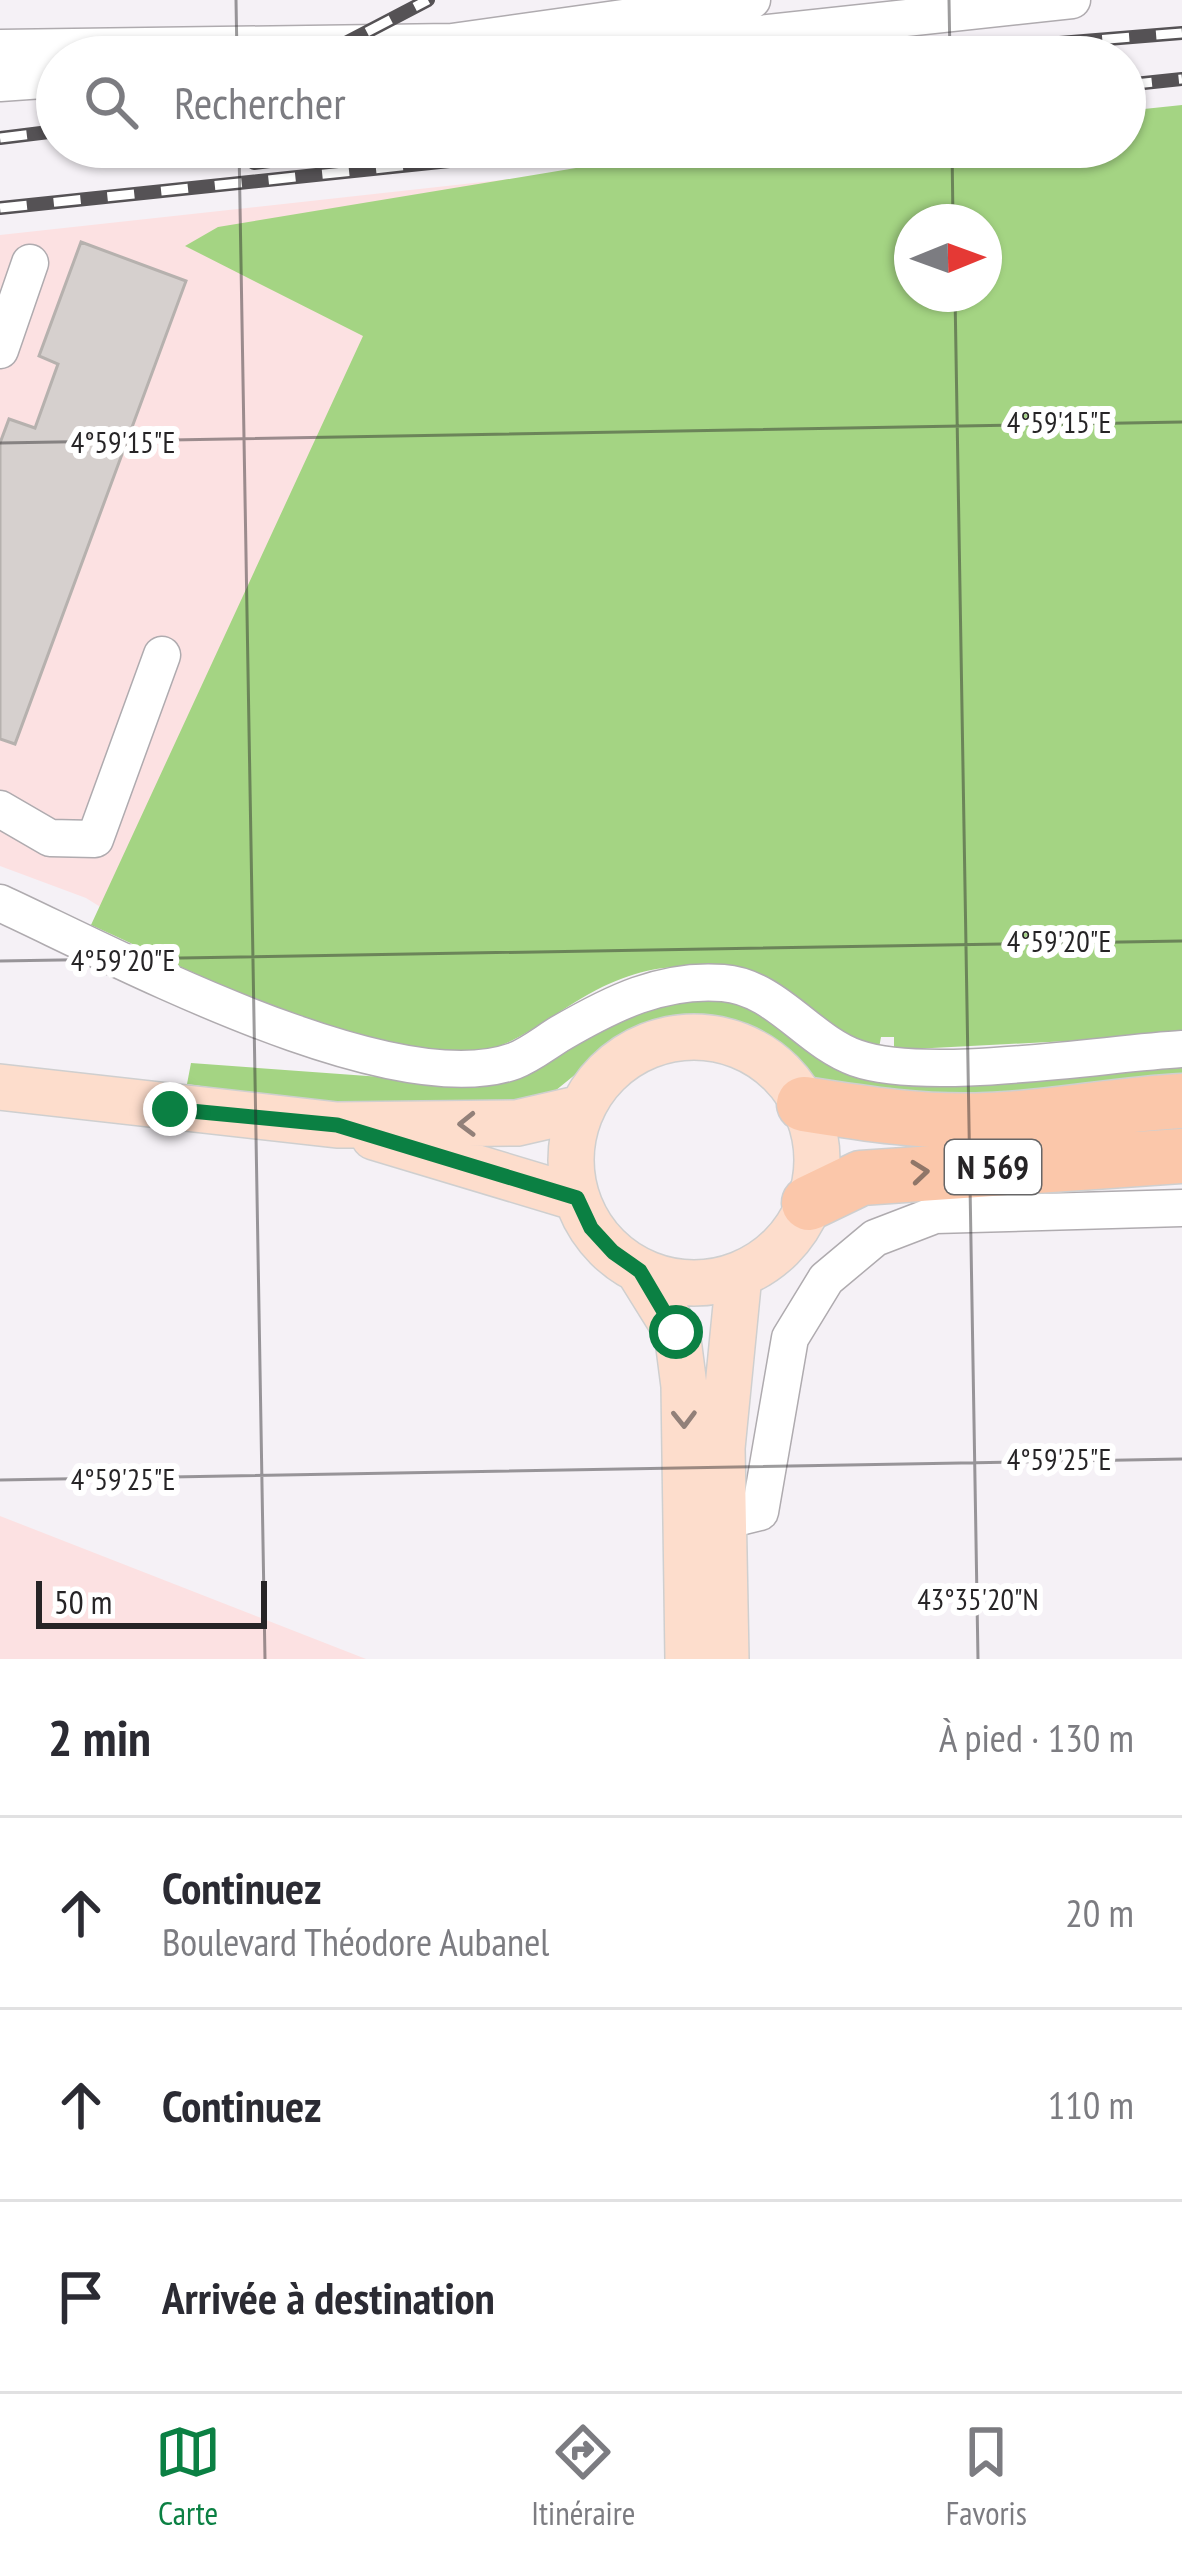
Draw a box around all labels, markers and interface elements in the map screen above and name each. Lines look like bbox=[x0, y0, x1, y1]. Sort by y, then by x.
search box bbox=[36, 36, 1146, 168]
icon: search bbox=[78, 69, 144, 135]
text: Rechercher bbox=[174, 73, 346, 131]
north arrow bbox=[894, 204, 1002, 312]
text: 4°59'15"E bbox=[1007, 402, 1111, 441]
text: 4°59'15"E bbox=[71, 422, 175, 461]
text: 4°59'20"E bbox=[1007, 921, 1111, 960]
text: 4°59'20"E bbox=[71, 940, 175, 979]
route end bbox=[143, 1082, 197, 1136]
one-way arrow bbox=[457, 1110, 476, 1136]
road number: N 569 bbox=[945, 1140, 1041, 1194]
one-way arrow bbox=[910, 1159, 930, 1185]
route start bbox=[649, 1305, 703, 1359]
one-way arrow bbox=[671, 1411, 697, 1429]
text: 4°59'25"E bbox=[1007, 1439, 1111, 1478]
text: 4°59'25"E bbox=[71, 1459, 175, 1498]
scale bar bbox=[36, 1575, 267, 1628]
text: 43°35'20"N bbox=[917, 1579, 1039, 1618]
text: 50 m bbox=[54, 1580, 112, 1623]
text: 2 min bbox=[48, 1704, 151, 1770]
text: À pied · 130 m bbox=[939, 1712, 1134, 1763]
text: Continuez bbox=[162, 1858, 321, 1916]
icon: ahead bbox=[48, 1880, 114, 1946]
text: 20 m bbox=[1065, 1887, 1134, 1938]
text: Boulevard Théodore Aubanel bbox=[162, 1916, 549, 1967]
icon: ahead bbox=[48, 2072, 114, 2138]
text: Continuez bbox=[162, 2076, 321, 2134]
text: 110 m bbox=[1048, 2079, 1134, 2130]
icon: arrive bbox=[48, 2264, 114, 2330]
text: Arrivée à destination bbox=[162, 2268, 495, 2326]
tab: Carte bbox=[155, 2419, 221, 2534]
tab: Itinéraire bbox=[531, 2419, 635, 2534]
tab: Favoris bbox=[946, 2419, 1027, 2534]

